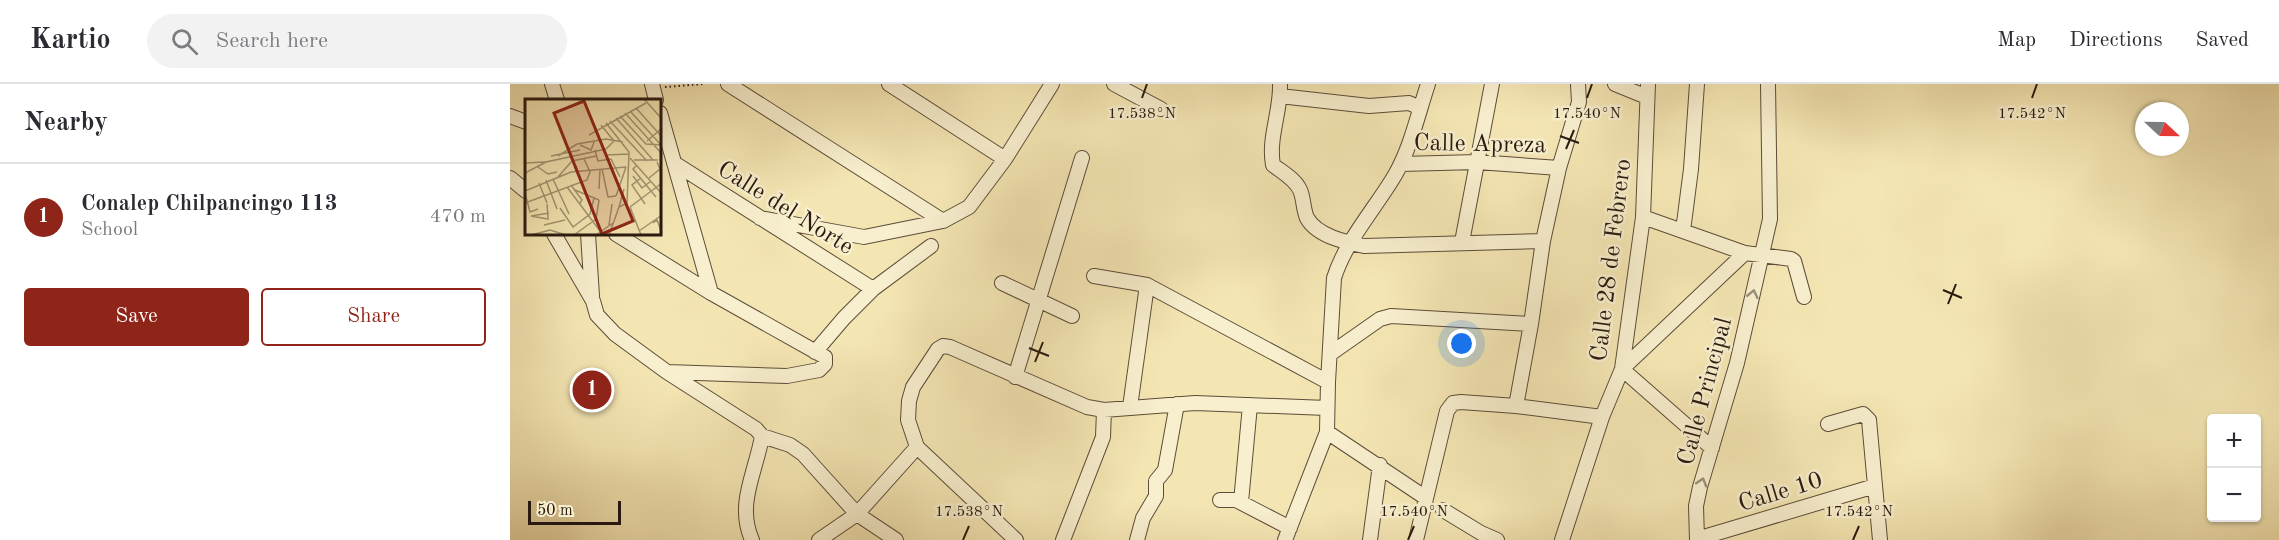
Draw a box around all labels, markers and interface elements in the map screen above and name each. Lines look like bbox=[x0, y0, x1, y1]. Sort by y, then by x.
search box bbox=[147, 14, 567, 68]
icon: search bbox=[168, 25, 201, 58]
text: Kartio bbox=[30, 27, 111, 55]
text: Search here bbox=[216, 30, 328, 52]
text: Map bbox=[1997, 30, 2036, 51]
text: Directions bbox=[2069, 30, 2163, 51]
text: Saved bbox=[2196, 30, 2249, 51]
inset map bbox=[525, 99, 662, 236]
north arrow bbox=[2135, 102, 2189, 156]
text: 17.538°N bbox=[1108, 107, 1176, 122]
text: 17.540°N bbox=[1553, 107, 1621, 122]
text: 17.542°N bbox=[1998, 107, 2066, 122]
text: Nearby bbox=[24, 110, 108, 136]
street label: Calle Apreza bbox=[1413, 132, 1547, 158]
street label: Calle del Norte bbox=[713, 157, 857, 260]
street label: Calle 28 de Febrero bbox=[1588, 158, 1636, 363]
text: Conalep Chilpancingo 113 bbox=[81, 193, 338, 215]
text: 1 bbox=[38, 207, 49, 227]
text: 470 m bbox=[430, 207, 486, 227]
text: School bbox=[81, 220, 138, 240]
button: Save bbox=[24, 288, 249, 346]
button: Share bbox=[261, 288, 486, 346]
one-way arrow bbox=[1746, 289, 1759, 299]
street label: Calle Principal bbox=[1675, 315, 1737, 468]
your location bbox=[1447, 329, 1476, 358]
pin: 1 bbox=[572, 368, 611, 412]
map controls bbox=[2207, 414, 2261, 522]
button: + bbox=[2207, 414, 2261, 468]
button: − bbox=[2207, 468, 2261, 522]
street label: Calle 10 bbox=[1736, 469, 1825, 517]
one-way arrow bbox=[1695, 477, 1707, 488]
scale bar bbox=[528, 498, 621, 526]
text: 50 m bbox=[537, 503, 573, 519]
text: 17.538°N bbox=[935, 505, 1003, 520]
text: 17.540°N bbox=[1380, 505, 1448, 520]
text: 17.542°N bbox=[1825, 505, 1893, 520]

